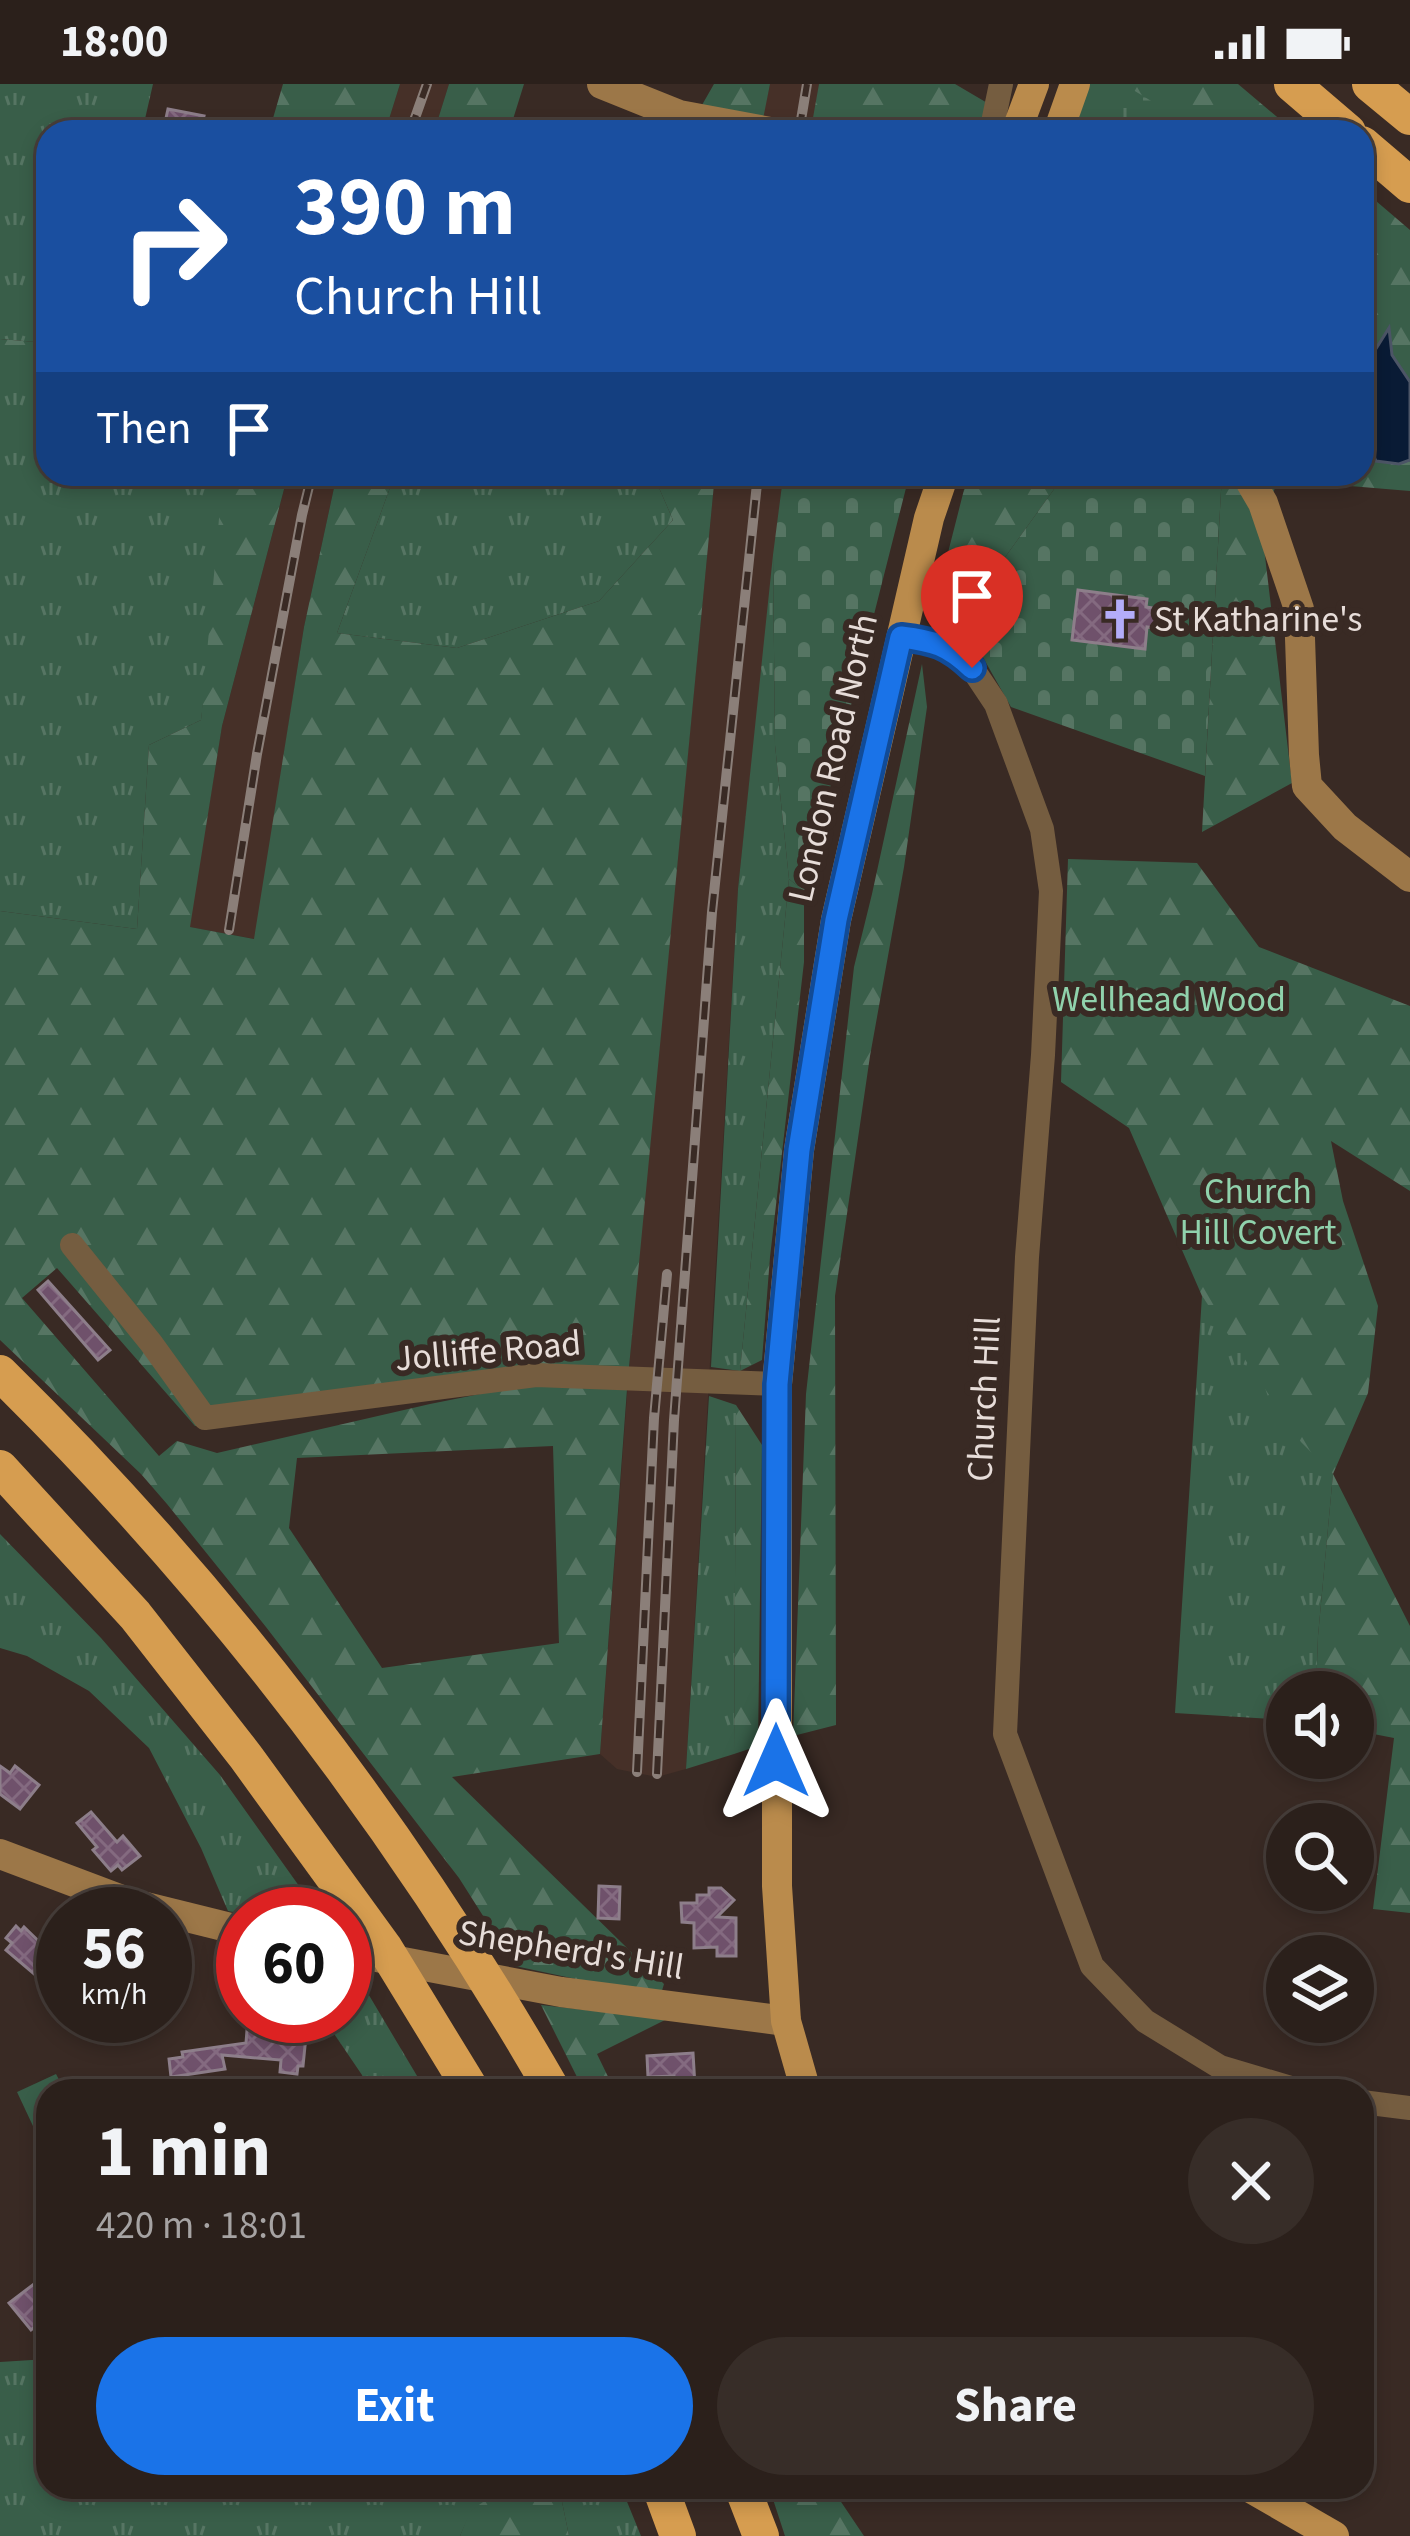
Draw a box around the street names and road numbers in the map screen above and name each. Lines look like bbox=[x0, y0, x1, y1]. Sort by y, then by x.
street label: London Road North bbox=[775, 609, 891, 907]
street label: Church Hill bbox=[954, 1315, 1014, 1483]
street label: Jolliffe Road bbox=[393, 1317, 583, 1385]
street label: Shepherd's Hill bbox=[455, 1907, 687, 1993]

